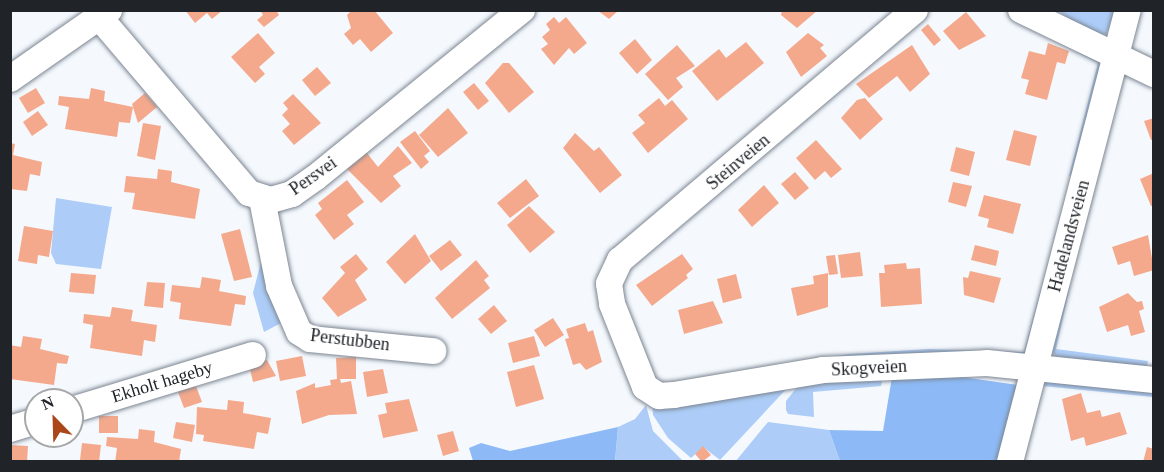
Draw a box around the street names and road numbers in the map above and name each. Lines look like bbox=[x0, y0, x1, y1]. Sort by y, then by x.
street label: Steinveien bbox=[702, 129, 774, 195]
street label: Persvei bbox=[285, 152, 341, 200]
street label: Hadelandsveien bbox=[1044, 178, 1094, 294]
street label: Perstubben bbox=[309, 324, 391, 356]
street label: Skogveien bbox=[830, 355, 908, 381]
street label: Ekholt hageby bbox=[109, 356, 215, 408]

